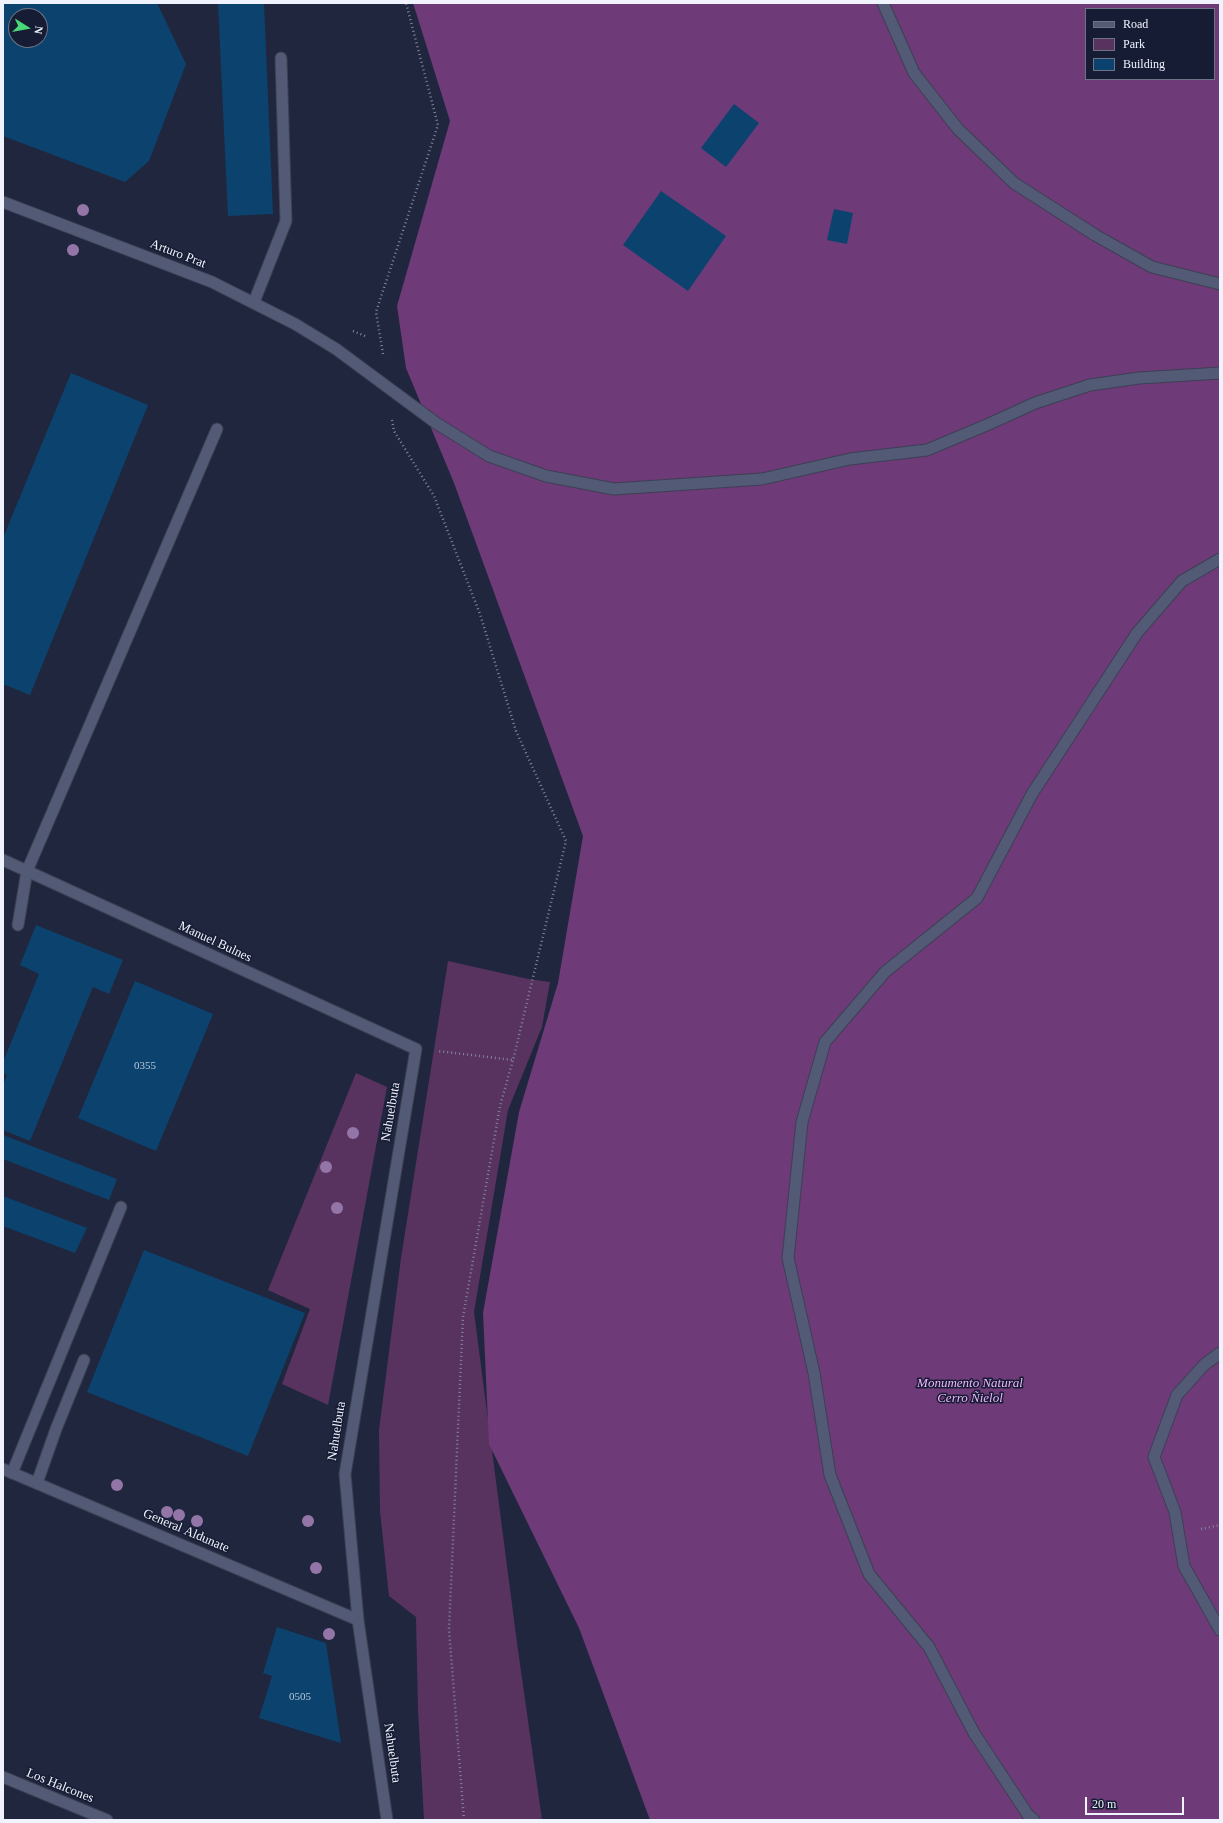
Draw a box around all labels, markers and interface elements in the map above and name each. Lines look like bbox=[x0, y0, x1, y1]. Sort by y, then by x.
north arrow bbox=[8, 8, 48, 48]
legend bbox=[1085, 8, 1215, 80]
text: Road bbox=[1123, 17, 1148, 31]
text: N bbox=[32, 25, 45, 35]
text: Park bbox=[1123, 37, 1145, 51]
text: Building bbox=[1123, 57, 1165, 71]
street label: Arturo Prat bbox=[148, 236, 208, 272]
street label: Manuel Bulnes bbox=[176, 918, 254, 966]
house number: 0355 bbox=[134, 1059, 156, 1073]
street label: Nahuelbuta bbox=[378, 1081, 404, 1143]
park label: Monumento Natural Cerro Ñielol bbox=[917, 1376, 1023, 1407]
street label: Nahuelbuta bbox=[325, 1400, 349, 1462]
street label: General Aldunate bbox=[141, 1506, 231, 1556]
house number: 0505 bbox=[289, 1690, 311, 1704]
street label: Nahuelbuta bbox=[380, 1722, 404, 1784]
street label: Los Halcones bbox=[24, 1765, 96, 1807]
scale bar bbox=[1087, 1789, 1186, 1815]
text: 20 m bbox=[1092, 1797, 1116, 1811]

